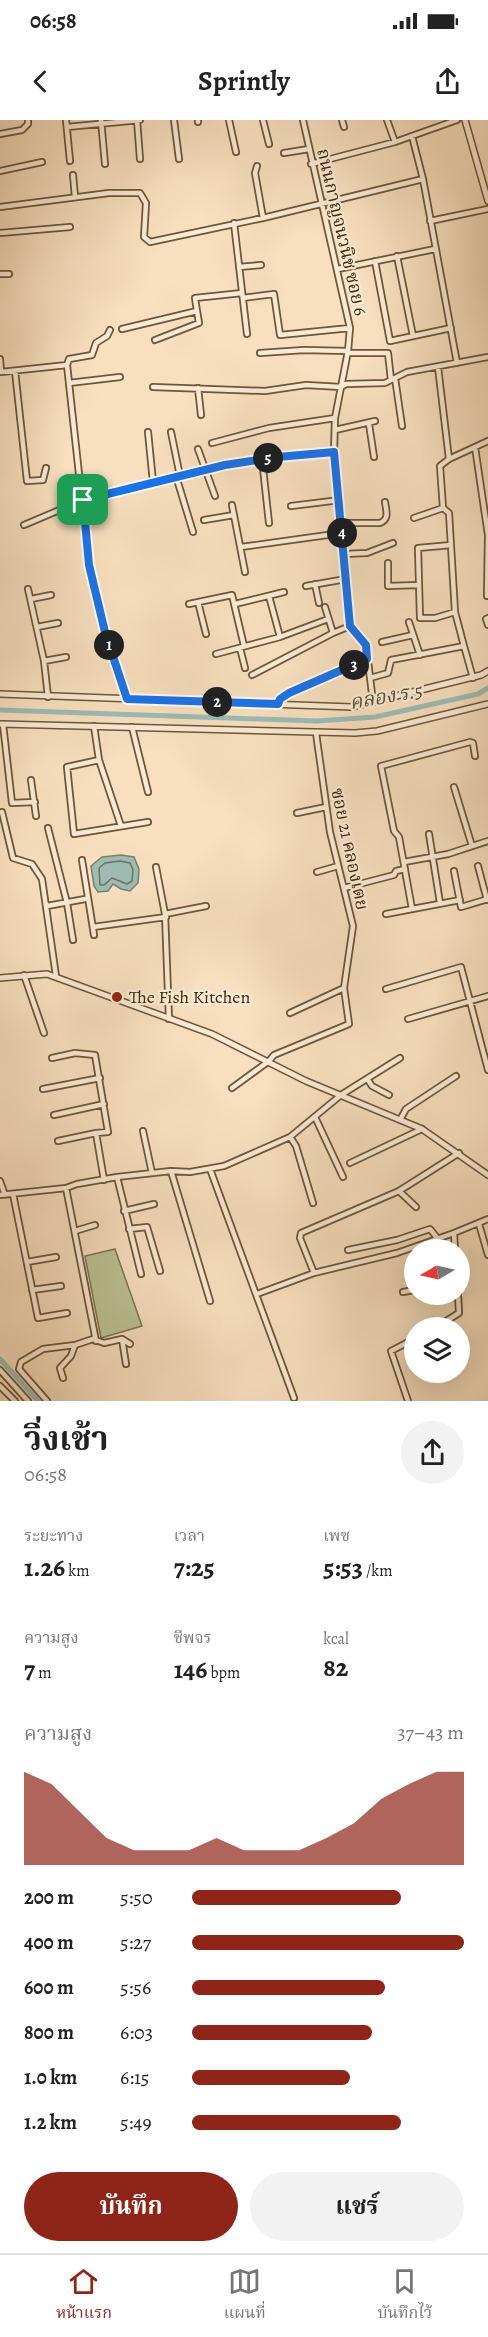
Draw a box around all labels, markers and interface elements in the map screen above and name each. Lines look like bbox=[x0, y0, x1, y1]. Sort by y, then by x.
text: 06:58 bbox=[30, 6, 77, 36]
text: Sprintly bbox=[198, 63, 290, 99]
icon: back bbox=[24, 65, 57, 98]
icon: share bbox=[431, 65, 464, 98]
street label: ถนนกาญจนวนิช ซอย 6 bbox=[311, 146, 373, 318]
pin: 5 bbox=[253, 443, 283, 473]
text: 5 bbox=[265, 447, 271, 469]
pin bbox=[57, 474, 108, 525]
icon: arrive bbox=[66, 483, 99, 516]
pin: 4 bbox=[327, 518, 357, 548]
text: 4 bbox=[338, 522, 346, 544]
pin: 1 bbox=[94, 630, 124, 660]
text: 1 bbox=[106, 634, 112, 656]
pin: 3 bbox=[339, 650, 369, 680]
text: 3 bbox=[351, 654, 357, 676]
water label: คลอง ร.5 bbox=[347, 677, 426, 716]
pin: 2 bbox=[202, 687, 232, 717]
text: 2 bbox=[213, 691, 221, 713]
street label: ซอย 21 คลองเตย bbox=[325, 786, 375, 912]
place label: The Fish Kitchen bbox=[129, 985, 250, 1009]
marker: The Fish Kitchen bbox=[110, 990, 124, 1004]
north arrow bbox=[404, 1239, 470, 1305]
map controls bbox=[404, 1239, 470, 1383]
button: layers bbox=[404, 1317, 470, 1383]
text: วิ่งเช้า bbox=[24, 1416, 109, 1461]
button: share bbox=[401, 1421, 464, 1484]
text: 06:58 bbox=[24, 1461, 67, 1488]
text: ระยะทาง bbox=[24, 1525, 83, 1547]
text: เวลา bbox=[174, 1525, 205, 1547]
text: เพซ bbox=[323, 1525, 350, 1547]
text: 1.26 bbox=[24, 1550, 65, 1585]
text: 7:25 bbox=[174, 1550, 215, 1585]
text: 5:53 bbox=[323, 1550, 363, 1585]
text: km bbox=[65, 1560, 90, 1582]
text: /km bbox=[363, 1560, 393, 1582]
text: ความสูง bbox=[24, 1627, 79, 1649]
text: ชีพจร bbox=[174, 1627, 212, 1649]
text: kcal bbox=[323, 1628, 349, 1650]
text: 82 bbox=[323, 1650, 348, 1685]
text: 7 bbox=[24, 1652, 35, 1687]
text: 146 bbox=[174, 1652, 207, 1687]
text: m bbox=[35, 1662, 52, 1684]
text: bpm bbox=[207, 1662, 240, 1684]
text: 37–43 m bbox=[397, 1719, 464, 1746]
text: ความสูง bbox=[24, 1720, 92, 1747]
text: 200 m bbox=[24, 1884, 74, 1911]
text: 5:50 bbox=[120, 1884, 153, 1911]
text: 400 m bbox=[24, 1929, 74, 1956]
text: 5:27 bbox=[120, 1929, 151, 1956]
text: 600 m bbox=[24, 1974, 74, 2001]
text: 5:56 bbox=[120, 1974, 151, 2001]
text: 800 m bbox=[24, 2019, 74, 2046]
text: 6:03 bbox=[120, 2019, 153, 2046]
text: 1.0 km bbox=[24, 2064, 77, 2091]
text: 6:15 bbox=[120, 2064, 149, 2091]
text: 1.2 km bbox=[24, 2109, 77, 2136]
text: 5:49 bbox=[120, 2109, 152, 2136]
button: บันทึก bbox=[24, 2172, 238, 2241]
button: แชร์ bbox=[250, 2172, 464, 2241]
tab: หน้าแรก bbox=[56, 2265, 112, 2327]
tab: แผนที่ bbox=[224, 2265, 266, 2327]
tab: บันทึกไว้ bbox=[378, 2265, 432, 2327]

